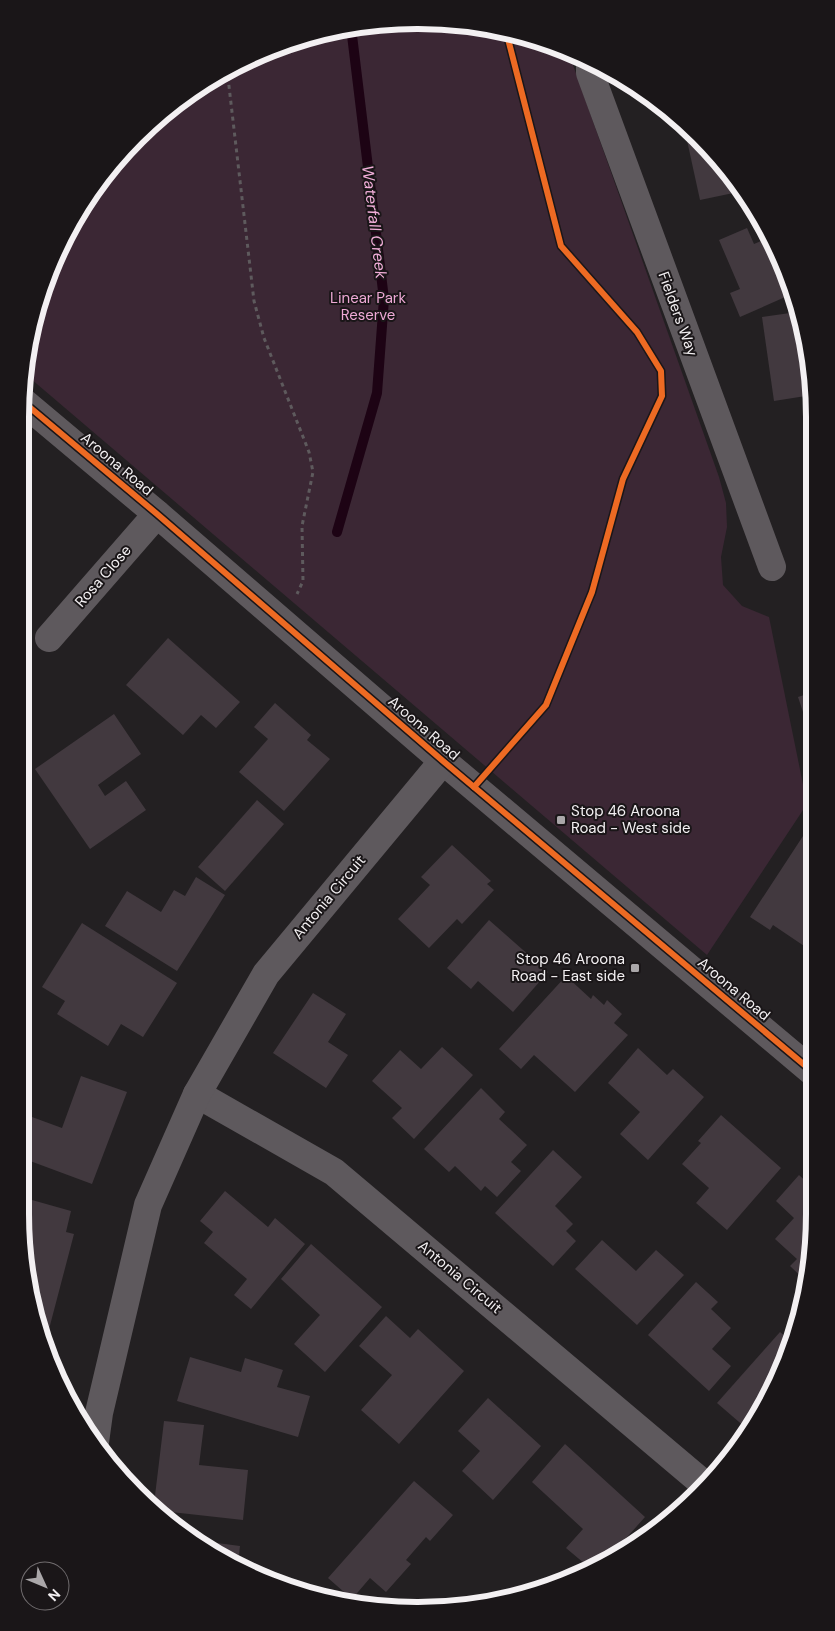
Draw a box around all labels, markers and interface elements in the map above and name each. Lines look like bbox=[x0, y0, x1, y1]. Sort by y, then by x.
water label: Waterfall Creek bbox=[357, 164, 392, 281]
street label: Fielders Way bbox=[653, 269, 703, 360]
park label: Linear Park Reserve bbox=[330, 288, 406, 325]
street label: Aroona Road bbox=[77, 428, 157, 500]
street label: Rosa Close bbox=[70, 541, 136, 611]
street label: Aroona Road bbox=[384, 691, 464, 765]
place label: Stop 46 Aroona Road - West side bbox=[571, 801, 690, 838]
marker: Stop 46 Aroona Road - West side bbox=[555, 814, 567, 826]
street label: Antonia Circuit bbox=[288, 851, 370, 943]
place label: Stop 46 Aroona Road - East side bbox=[511, 949, 625, 986]
street label: Aroona Road bbox=[694, 953, 774, 1025]
marker: Stop 46 Aroona Road - East side bbox=[629, 962, 641, 974]
street label: Antonia Circuit bbox=[414, 1236, 506, 1318]
north arrow bbox=[20, 1561, 70, 1611]
text: N bbox=[44, 1585, 64, 1605]

